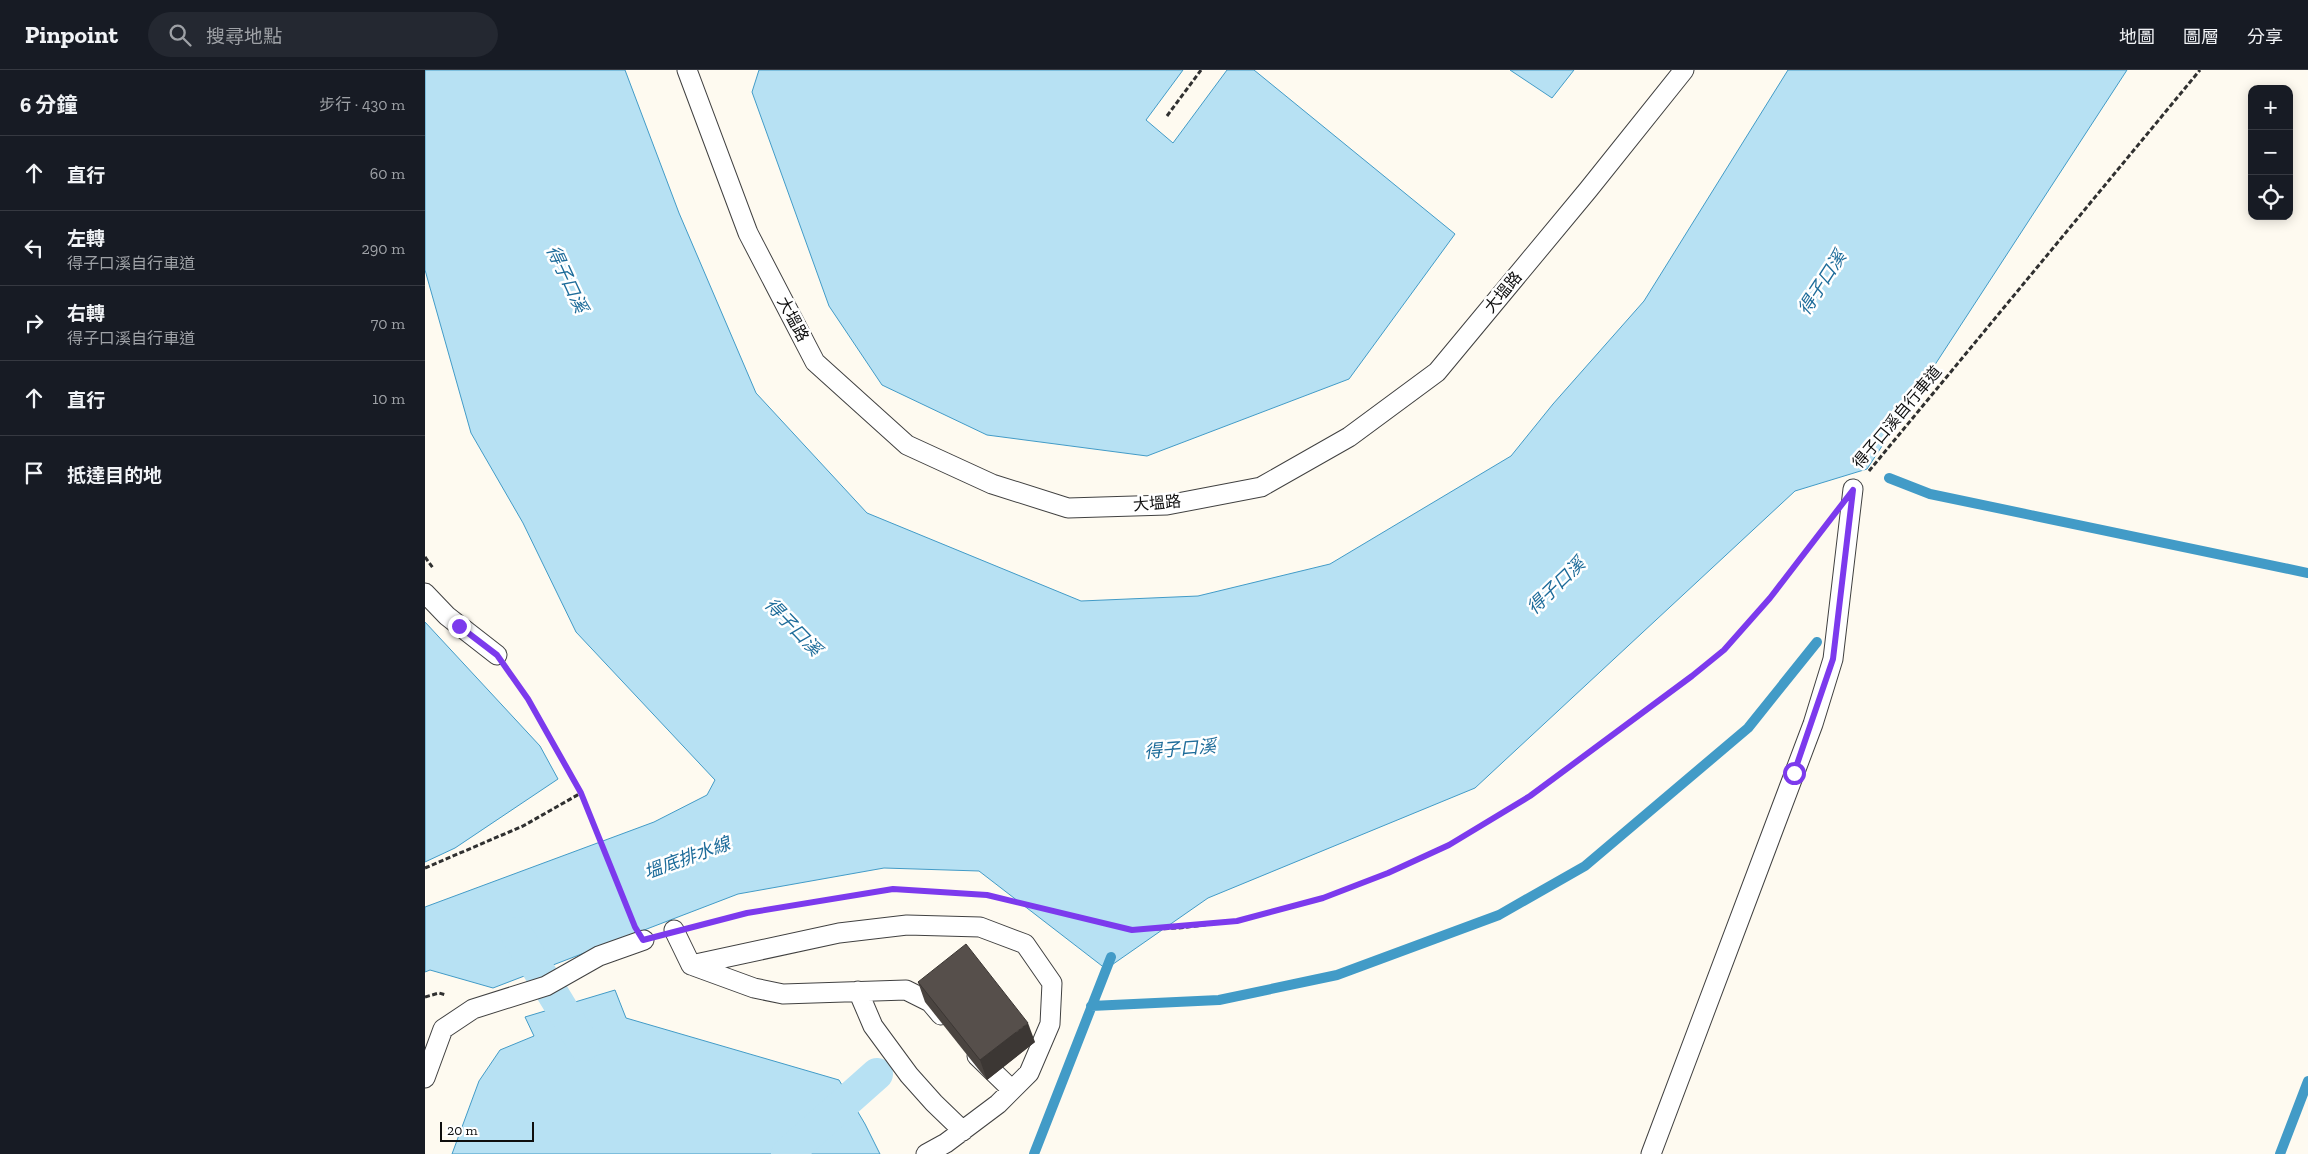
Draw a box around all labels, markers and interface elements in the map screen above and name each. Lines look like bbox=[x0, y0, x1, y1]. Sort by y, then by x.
search box bbox=[148, 12, 498, 57]
text: Pinpoint bbox=[25, 20, 118, 49]
icon: search bbox=[166, 21, 194, 49]
text: 搜尋地點 bbox=[206, 25, 282, 48]
text: 地圖 bbox=[2119, 26, 2155, 48]
text: 圖層 bbox=[2183, 26, 2219, 48]
text: 分享 bbox=[2247, 26, 2283, 48]
map controls bbox=[2248, 85, 2293, 220]
button: + bbox=[2248, 85, 2293, 130]
text: 6 分鐘 bbox=[20, 92, 77, 117]
text: 步行 · 430 m bbox=[319, 95, 405, 114]
button: − bbox=[2248, 130, 2293, 175]
icon: ahead bbox=[20, 159, 48, 187]
text: 直行 bbox=[67, 164, 105, 187]
text: 60 m bbox=[370, 164, 405, 183]
button: locate bbox=[2248, 175, 2293, 220]
text: 左轉 bbox=[67, 227, 105, 250]
icon: left bbox=[20, 234, 48, 262]
text: 290 m bbox=[362, 239, 405, 258]
water label: 得子口溪 bbox=[542, 242, 593, 319]
water label: 得子口溪 bbox=[1793, 244, 1852, 319]
text: 得子口溪自行車道 bbox=[67, 254, 195, 273]
street label: 大塭路 bbox=[1480, 268, 1526, 316]
street label: 大塭路 bbox=[773, 293, 813, 345]
text: 右轉 bbox=[67, 302, 105, 325]
icon: right bbox=[20, 309, 48, 337]
text: 70 m bbox=[371, 314, 405, 333]
text: 得子口溪自行車道 bbox=[67, 329, 195, 348]
street label: 得子口溪自行車道 bbox=[1849, 362, 1945, 472]
icon: ahead bbox=[20, 384, 48, 412]
text: 直行 bbox=[67, 389, 105, 412]
text: 10 m bbox=[372, 389, 405, 408]
icon: arrive bbox=[20, 459, 48, 487]
text: 抵達目的地 bbox=[67, 464, 162, 487]
street label: 大塭路 bbox=[1132, 491, 1182, 515]
water label: 得子口溪 bbox=[1522, 551, 1592, 619]
water label: 得子口溪 bbox=[760, 593, 828, 663]
route end bbox=[448, 615, 471, 638]
water label: 得子口溪 bbox=[1143, 735, 1220, 763]
route start bbox=[1783, 762, 1806, 785]
water label: 塭底排水線 bbox=[641, 832, 735, 884]
scale bar bbox=[440, 1119, 534, 1142]
text: 20 m bbox=[447, 1122, 478, 1139]

